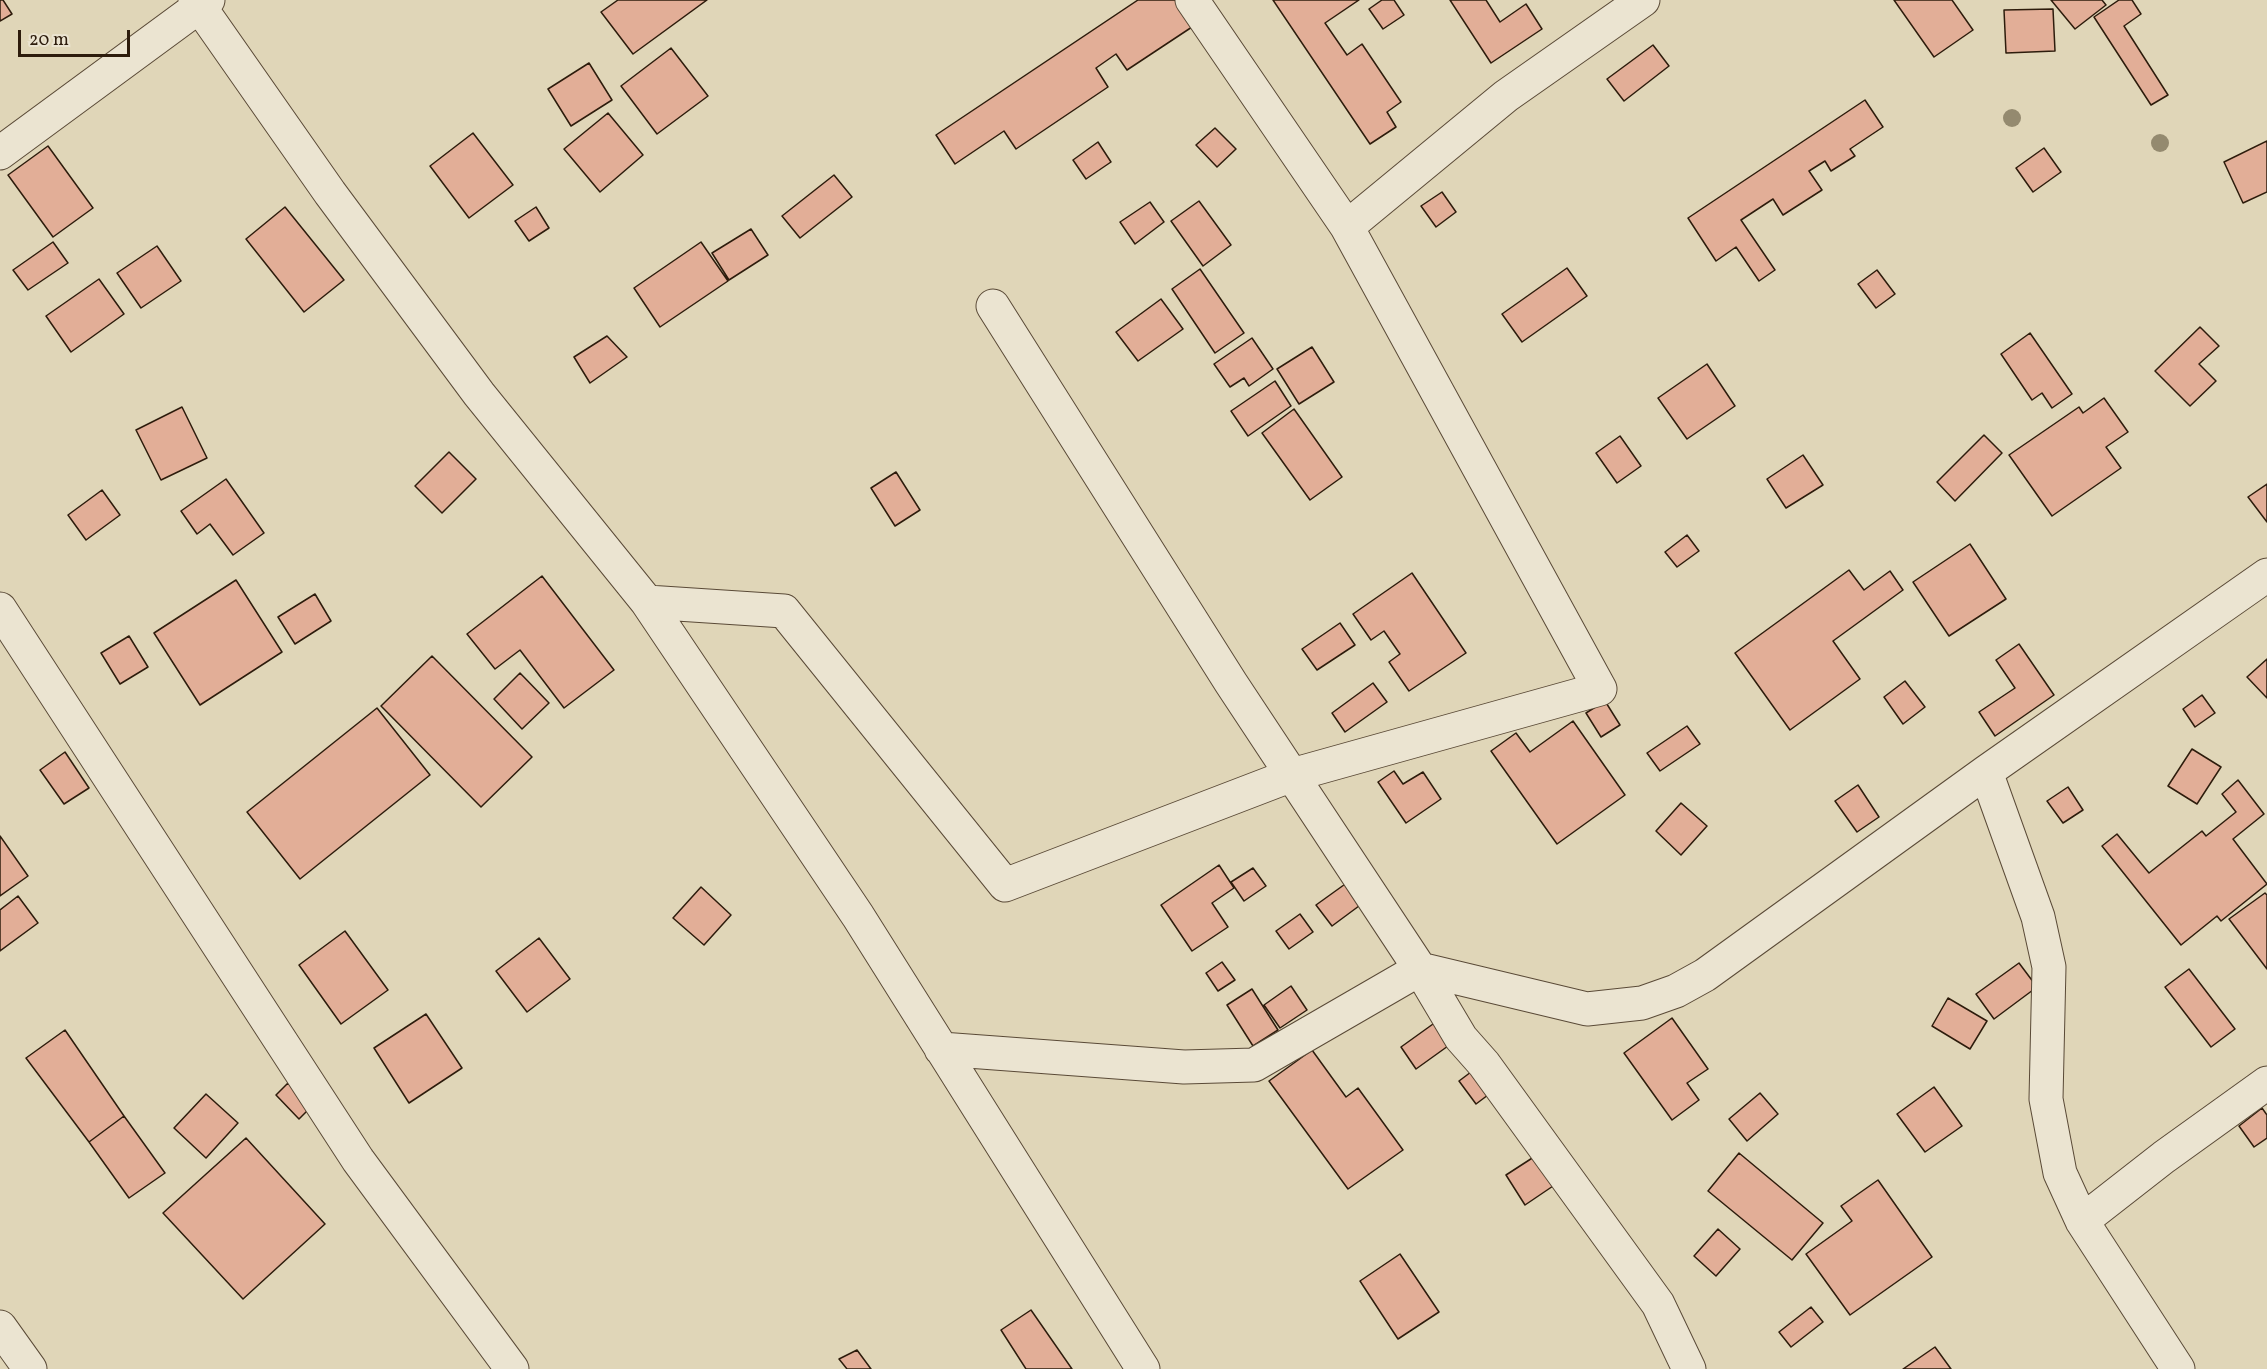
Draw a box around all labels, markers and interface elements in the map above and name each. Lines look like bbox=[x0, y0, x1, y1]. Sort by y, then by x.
scale bar bbox=[21, 18, 134, 56]
text: 20 m bbox=[29, 28, 69, 53]

